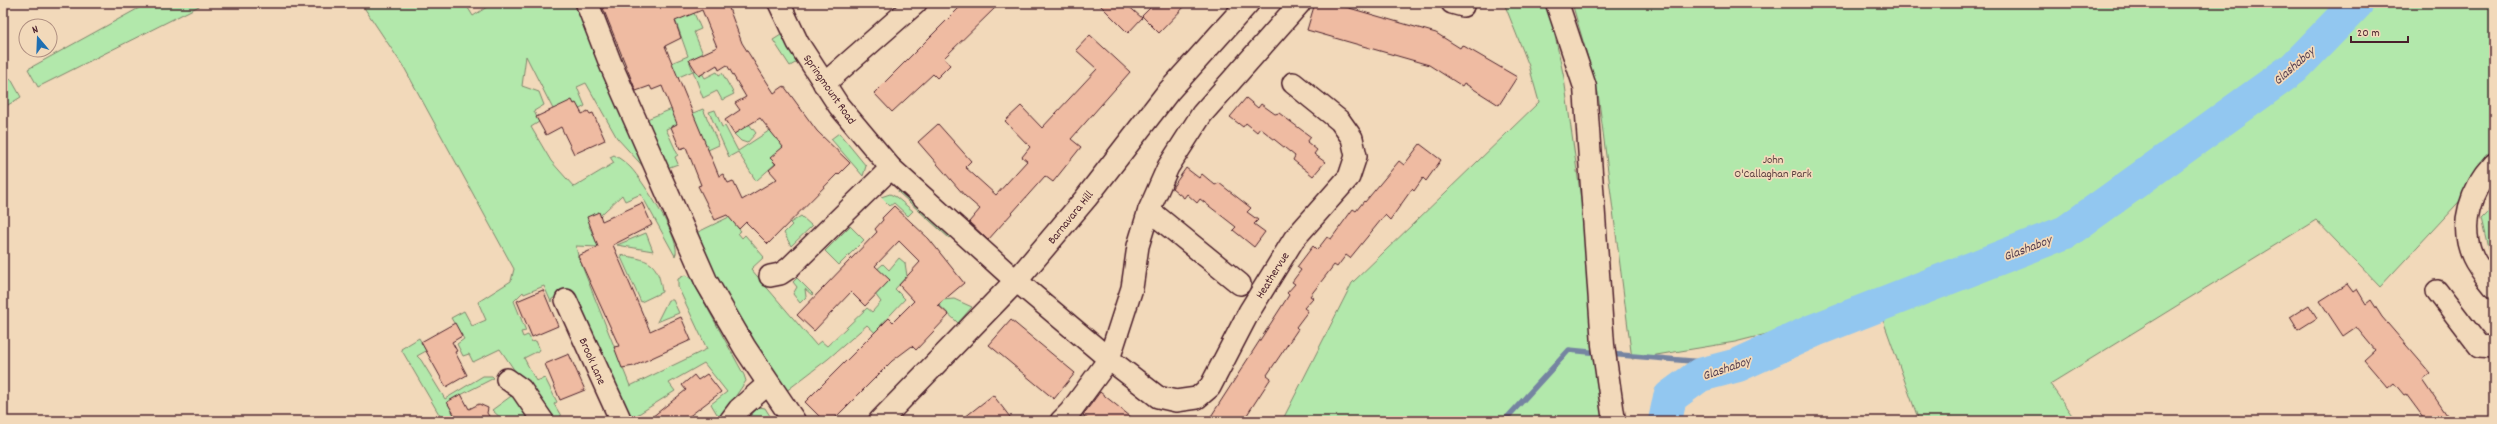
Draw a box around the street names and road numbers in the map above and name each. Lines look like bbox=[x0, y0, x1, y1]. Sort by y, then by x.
street label: Springmount Road bbox=[798, 51, 859, 128]
street label: Barnavara Hill bbox=[1044, 187, 1098, 248]
street label: Heathervue bbox=[1252, 249, 1294, 302]
street label: Brook Lane bbox=[574, 335, 610, 388]

